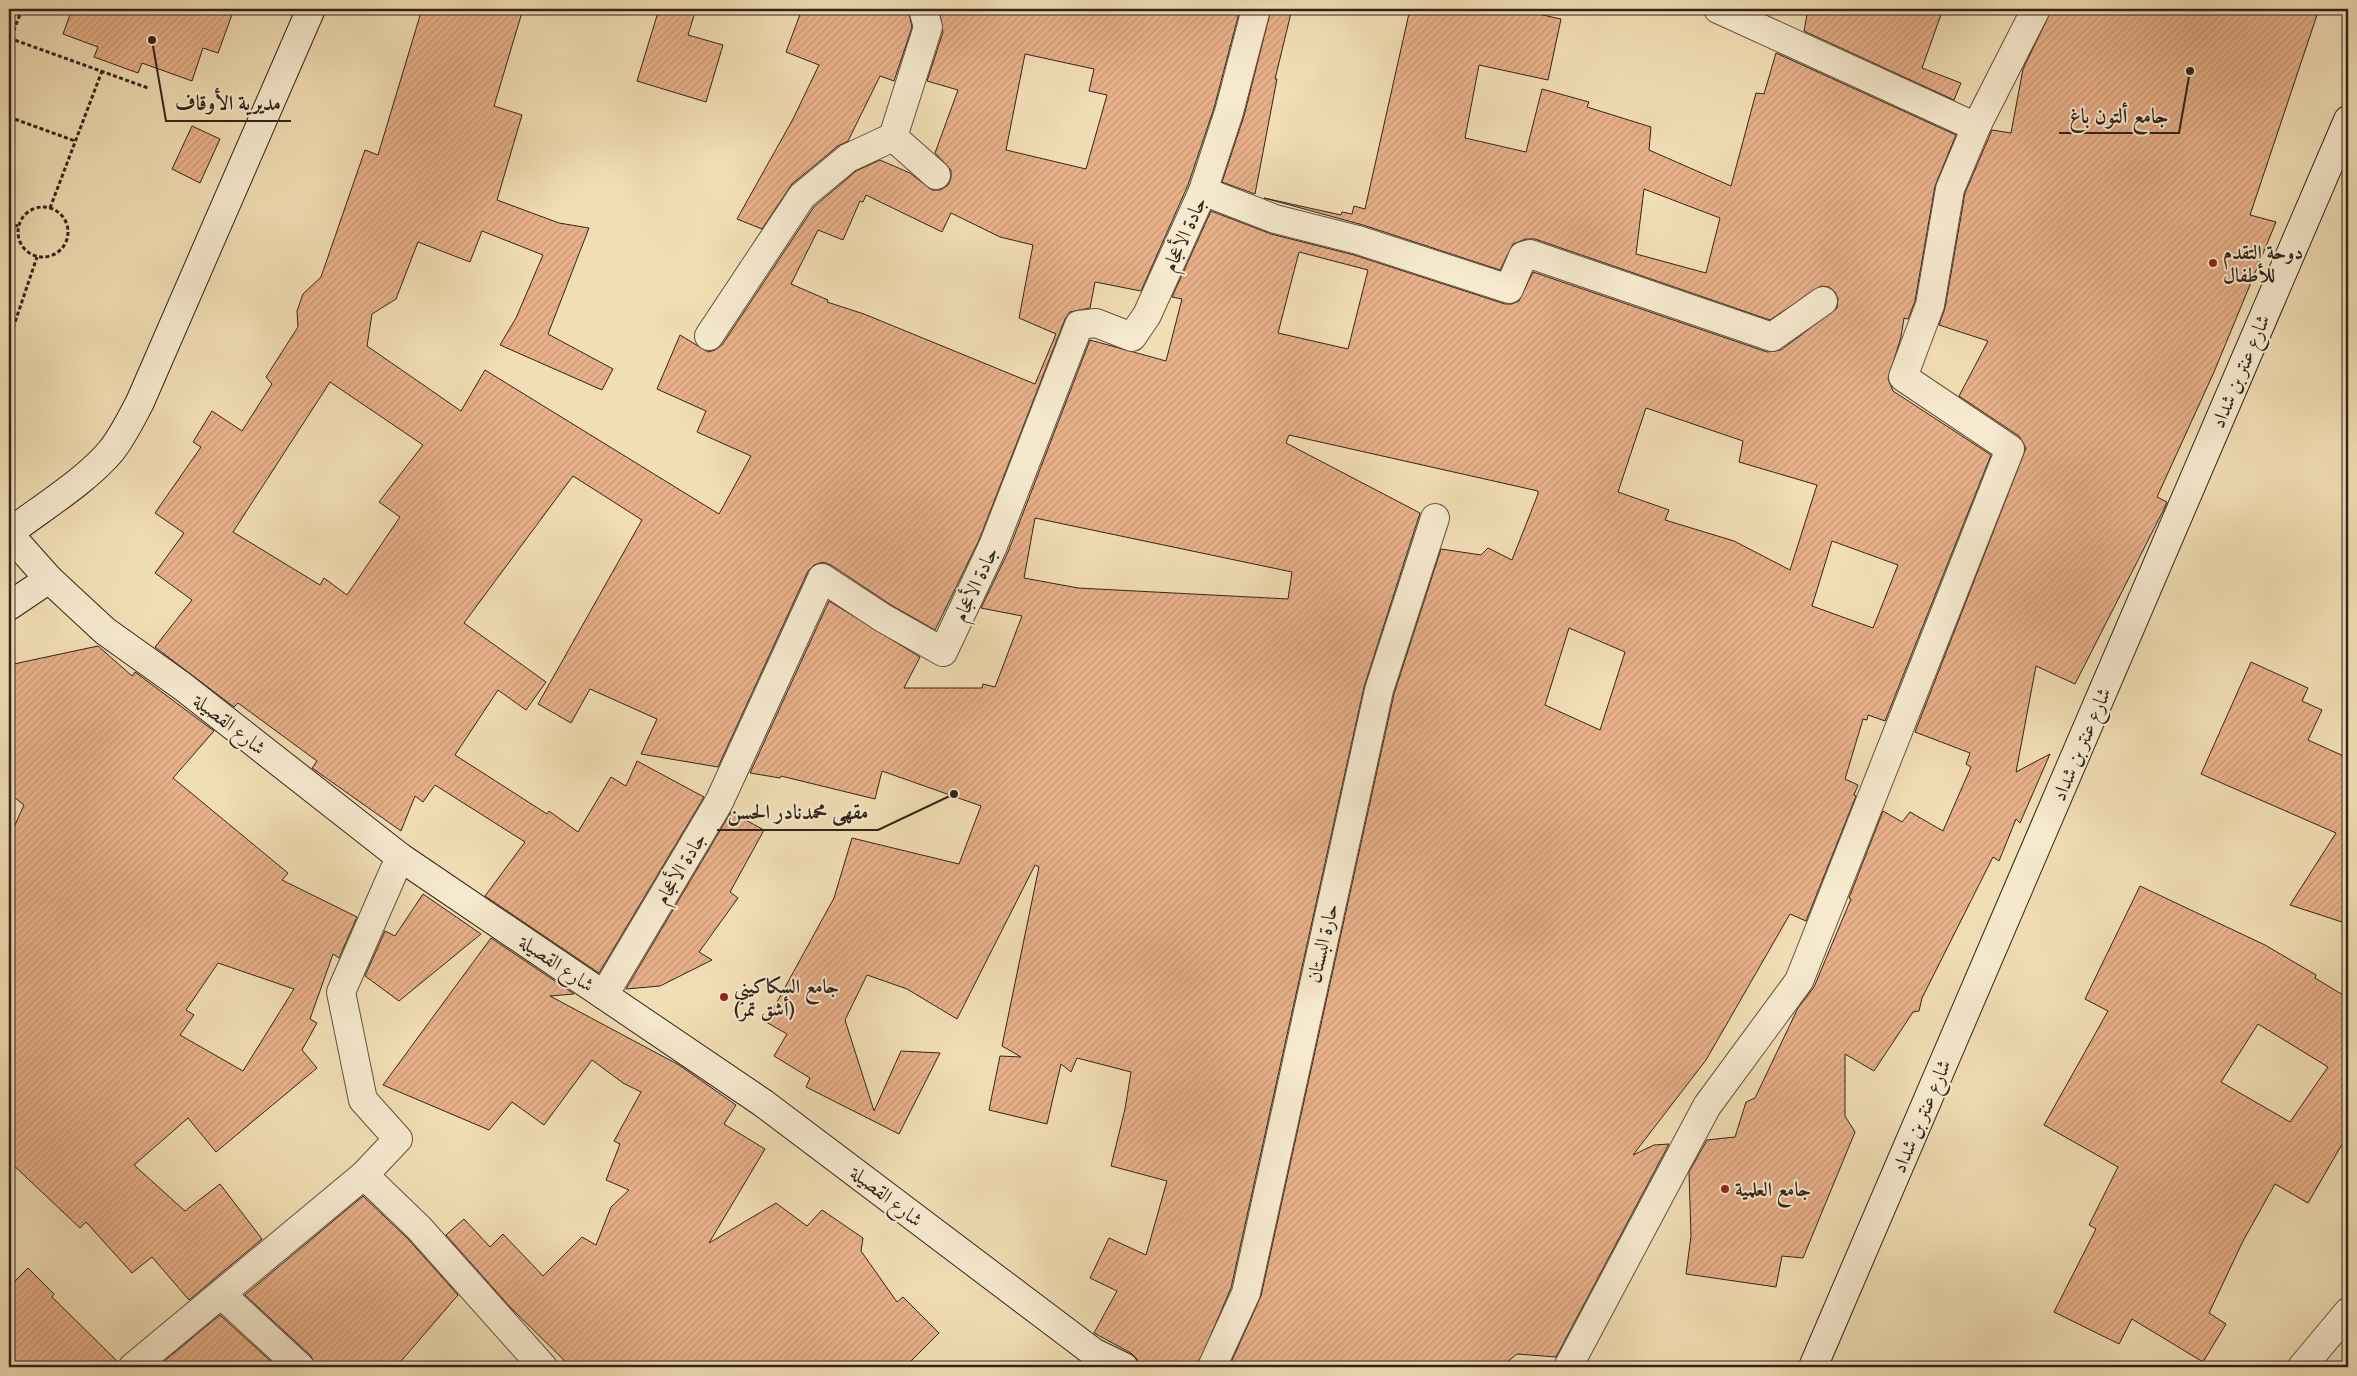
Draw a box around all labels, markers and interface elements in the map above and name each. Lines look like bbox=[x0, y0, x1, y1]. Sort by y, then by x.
callout: مديرية الأوقاف bbox=[166, 85, 291, 121]
text: مديرية الأوقاف bbox=[175, 87, 281, 116]
callout: جامع ألتون باغ bbox=[2059, 97, 2179, 133]
text: جامع ألتون باغ bbox=[2069, 102, 2169, 135]
street label: جادة الأعجام bbox=[1154, 191, 1217, 278]
place label: دوحة التقدم للأطفال bbox=[2223, 239, 2303, 288]
marker: دوحة التقدم للأطفال bbox=[2207, 257, 2219, 269]
street label: شارع عنتر بن شداد bbox=[2204, 310, 2280, 434]
street label: جادة الأعجام bbox=[945, 541, 1008, 628]
street label: شارع عنتر بن شداد bbox=[2045, 683, 2121, 807]
street label: شارع القصيلة bbox=[185, 687, 272, 764]
callout: مقهى محمدنادر الحسن bbox=[717, 794, 878, 830]
text: مقهى محمدنادر الحسن bbox=[727, 798, 869, 826]
street label: جادة الأعجام bbox=[647, 826, 716, 912]
street label: حارة البستان bbox=[1300, 901, 1344, 985]
street label: شارع القصيلة bbox=[511, 928, 600, 1002]
place label: جامع السكاكيني (أشق تمر) bbox=[734, 973, 839, 1022]
marker: جامع السكاكيني (أشق تمر) bbox=[718, 991, 730, 1003]
street label: شارع عنتر بن شداد bbox=[1885, 1055, 1961, 1179]
street label: شارع القصيلة bbox=[842, 1159, 929, 1236]
place label: جامع العلمية bbox=[1735, 1176, 1811, 1208]
marker: جامع العلمية bbox=[1719, 1183, 1731, 1195]

